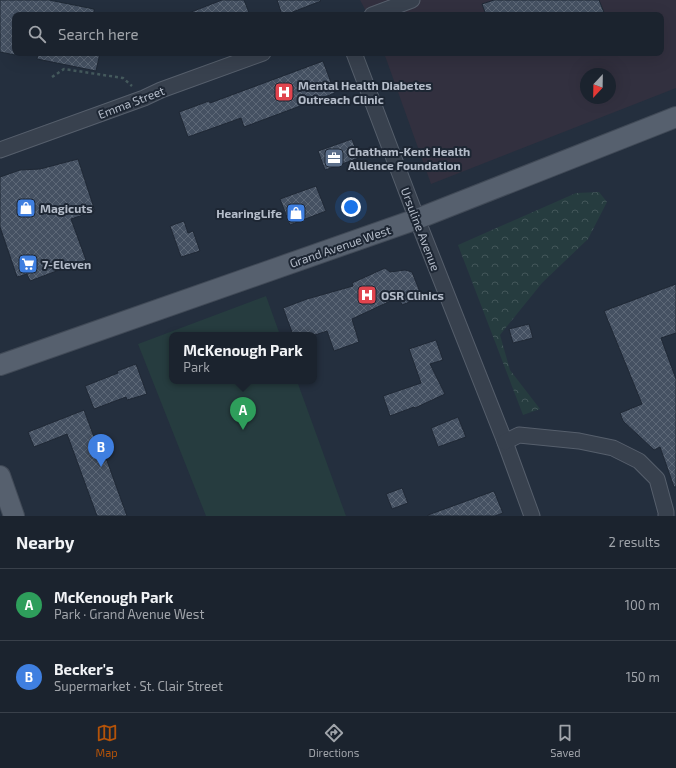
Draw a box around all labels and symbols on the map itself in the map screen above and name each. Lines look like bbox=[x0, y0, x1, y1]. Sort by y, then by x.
north arrow bbox=[580, 68, 616, 104]
place label: Mental Health Diabetes Outreach Clinic bbox=[298, 78, 432, 106]
hospital icon: Mental Health Diabetes Outreach Clinic bbox=[273, 81, 295, 103]
street label: Emma Street bbox=[96, 83, 167, 121]
place label: Chatham-Kent Health Allience Foundation bbox=[348, 144, 470, 172]
office icon: Chatham-Kent Health Allience Foundation bbox=[323, 147, 345, 169]
street label: Ursuline Avenue bbox=[399, 185, 443, 273]
shop icon: Magicuts bbox=[15, 197, 37, 219]
your location bbox=[341, 197, 361, 217]
place label: Magicuts bbox=[40, 201, 93, 215]
shop icon: HearingLife bbox=[285, 202, 307, 224]
place label: HearingLife bbox=[216, 206, 282, 220]
street label: Grand Avenue West bbox=[288, 222, 393, 270]
supermarket icon: 7-Eleven bbox=[17, 253, 39, 275]
place label: 7-Eleven bbox=[42, 257, 91, 271]
hospital icon: OSR Clinics bbox=[356, 284, 378, 306]
place label: OSR Clinics bbox=[381, 288, 444, 302]
pin: A bbox=[230, 397, 256, 430]
pin: B bbox=[88, 434, 114, 467]

